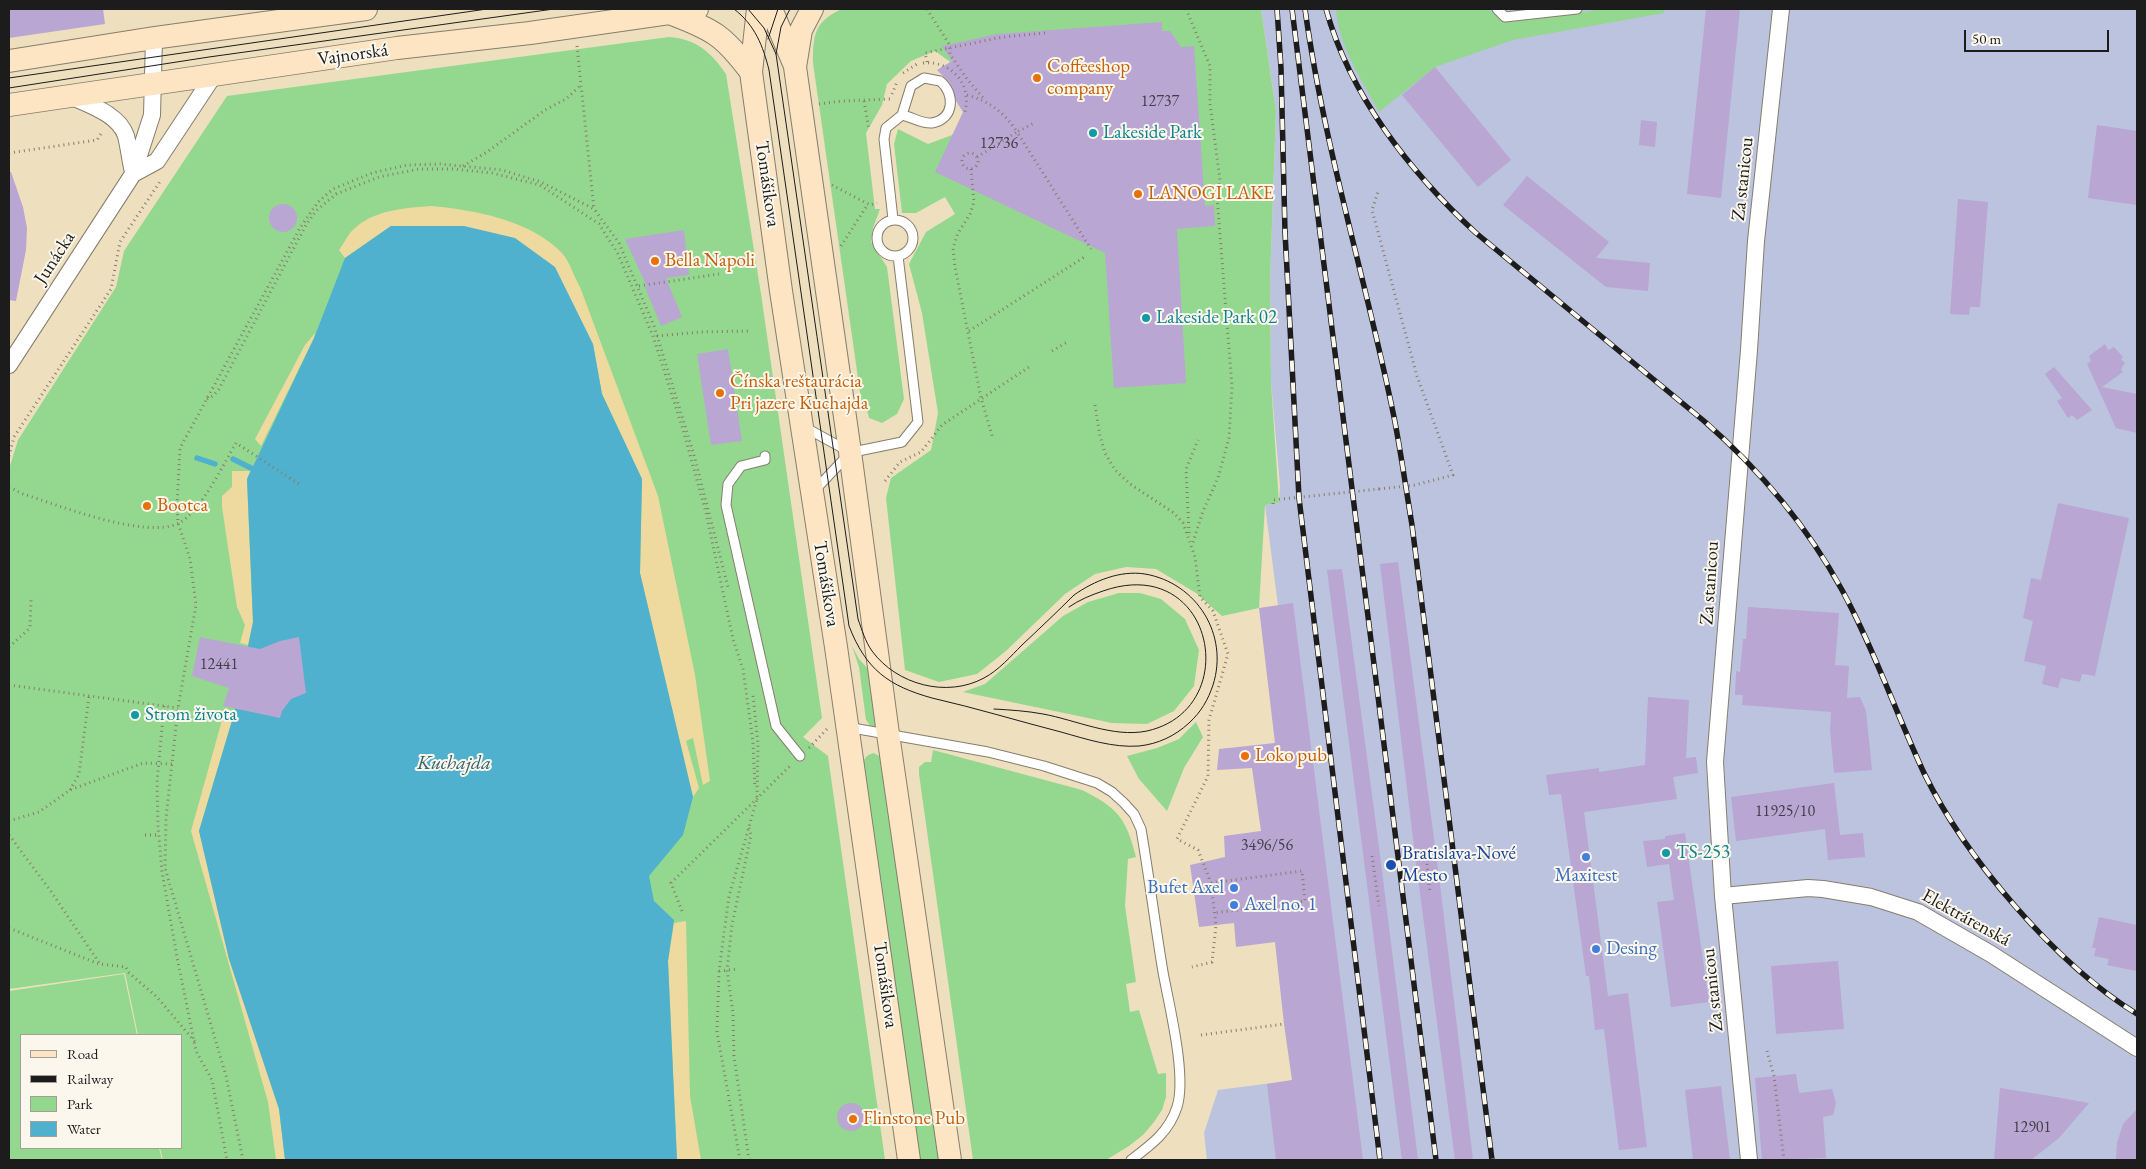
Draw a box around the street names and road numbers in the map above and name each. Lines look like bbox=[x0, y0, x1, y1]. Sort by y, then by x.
street label: Vajnorská bbox=[316, 39, 390, 71]
street label: Za stanicou bbox=[1727, 136, 1759, 222]
street label: Tomášikova bbox=[750, 139, 784, 229]
street label: Junácka bbox=[30, 227, 80, 289]
street label: Tomášikova bbox=[808, 539, 844, 629]
street label: Za stanicou bbox=[1696, 540, 1724, 626]
street label: Elektrárenská bbox=[1918, 884, 2014, 952]
street label: Tomášikova bbox=[868, 940, 902, 1030]
street label: Za stanicou bbox=[1697, 947, 1729, 1033]

